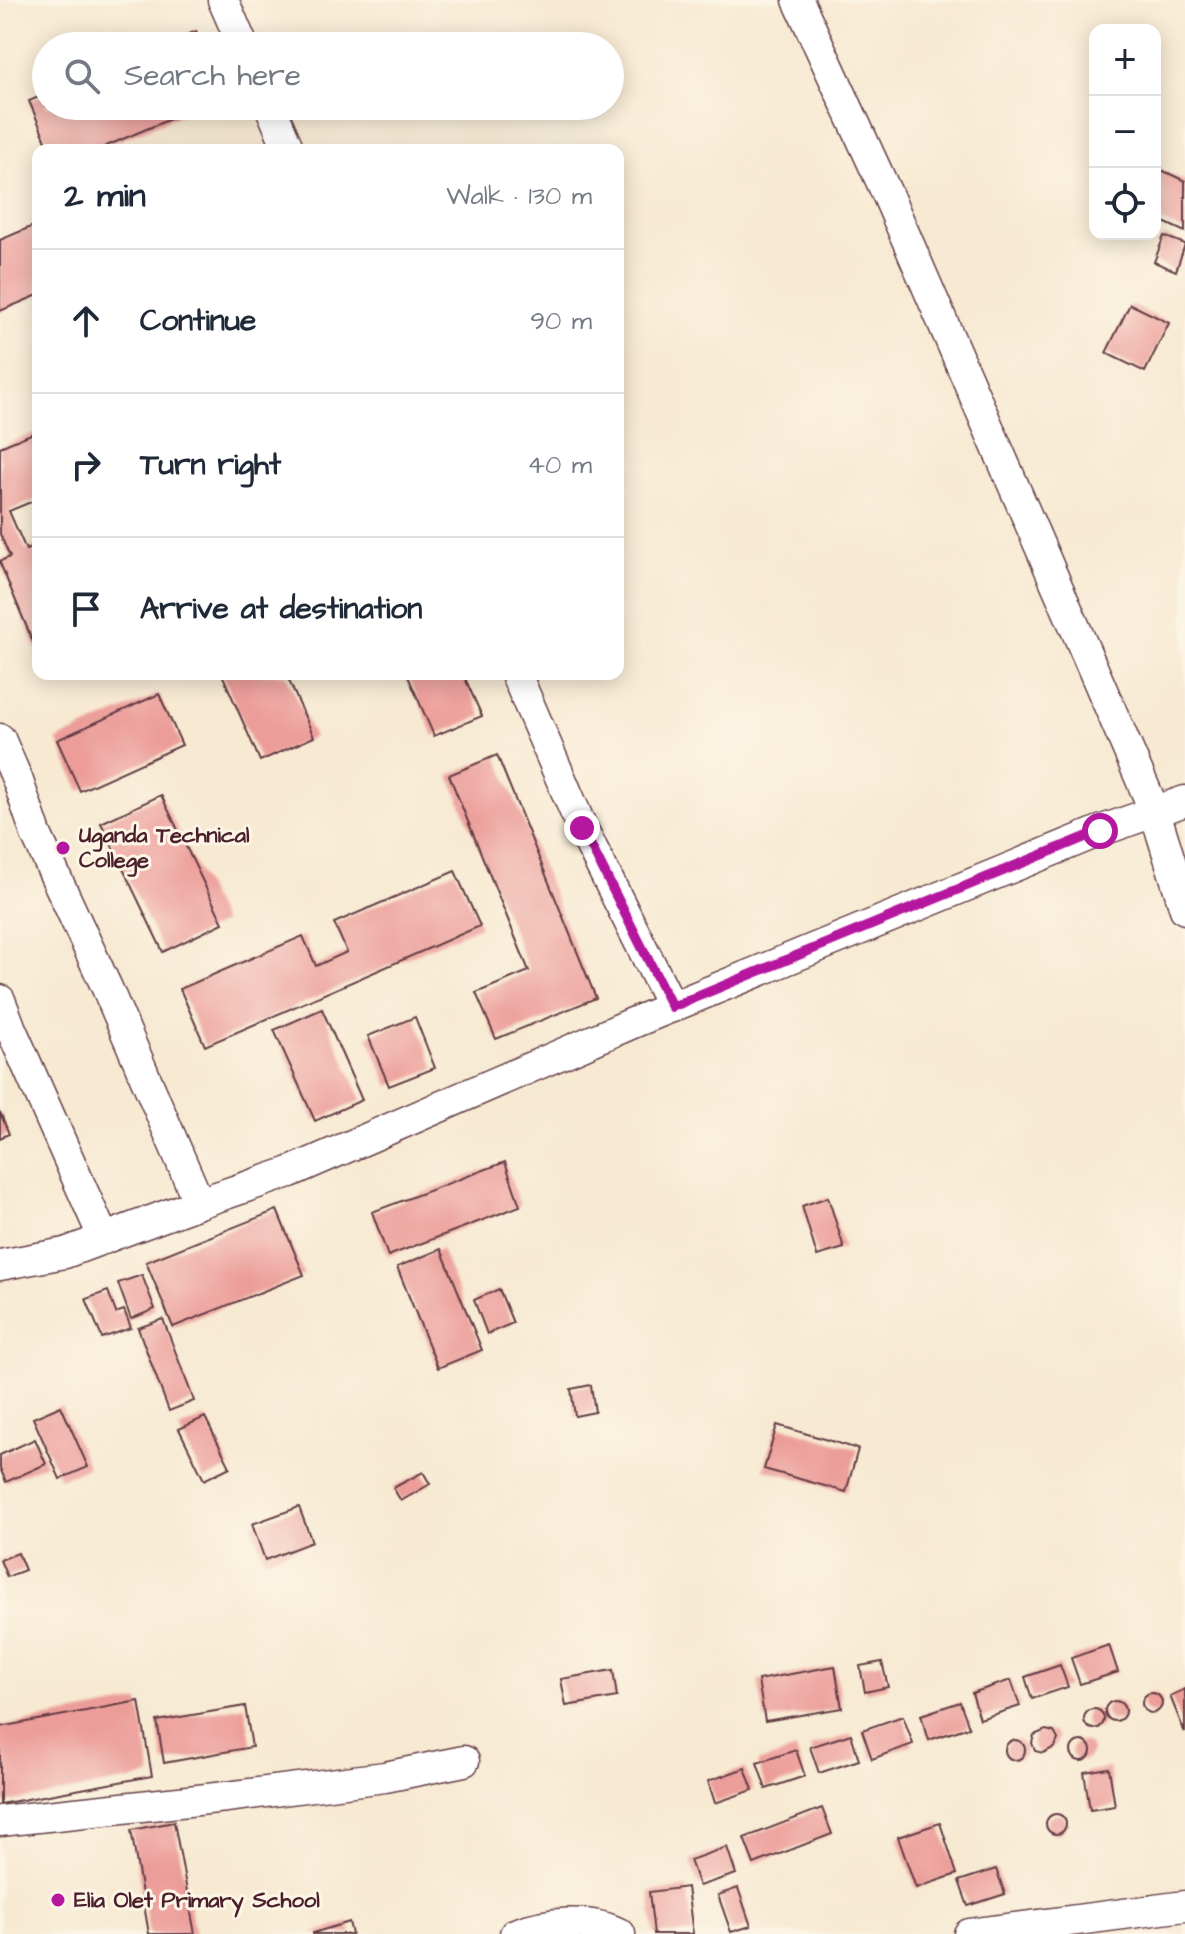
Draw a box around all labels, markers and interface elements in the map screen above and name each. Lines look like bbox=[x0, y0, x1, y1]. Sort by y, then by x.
map controls bbox=[1089, 24, 1161, 240]
button: + bbox=[1089, 24, 1161, 96]
search box bbox=[32, 32, 624, 120]
icon: search bbox=[60, 54, 104, 98]
text: Search here bbox=[124, 55, 301, 97]
button: − bbox=[1089, 96, 1161, 168]
button: locate bbox=[1089, 168, 1161, 240]
text: 2 min bbox=[64, 172, 146, 220]
text: Walk · 130 m bbox=[446, 178, 592, 214]
icon: ahead bbox=[64, 299, 108, 343]
text: Continue bbox=[140, 300, 256, 342]
text: 90 m bbox=[530, 303, 592, 339]
icon: right bbox=[64, 443, 108, 487]
text: Turn right bbox=[140, 444, 281, 486]
text: 40 m bbox=[527, 447, 592, 483]
icon: arrive bbox=[64, 587, 108, 631]
text: Arrive at destination bbox=[140, 588, 422, 630]
route end bbox=[564, 810, 600, 846]
route start bbox=[1082, 813, 1118, 849]
place label: Uganda Technical College bbox=[79, 820, 250, 877]
marker: Uganda Technical College bbox=[54, 839, 72, 857]
place label: Elia Olet Primary School bbox=[74, 1885, 320, 1918]
marker: Elia Olet Primary School bbox=[49, 1891, 67, 1909]

